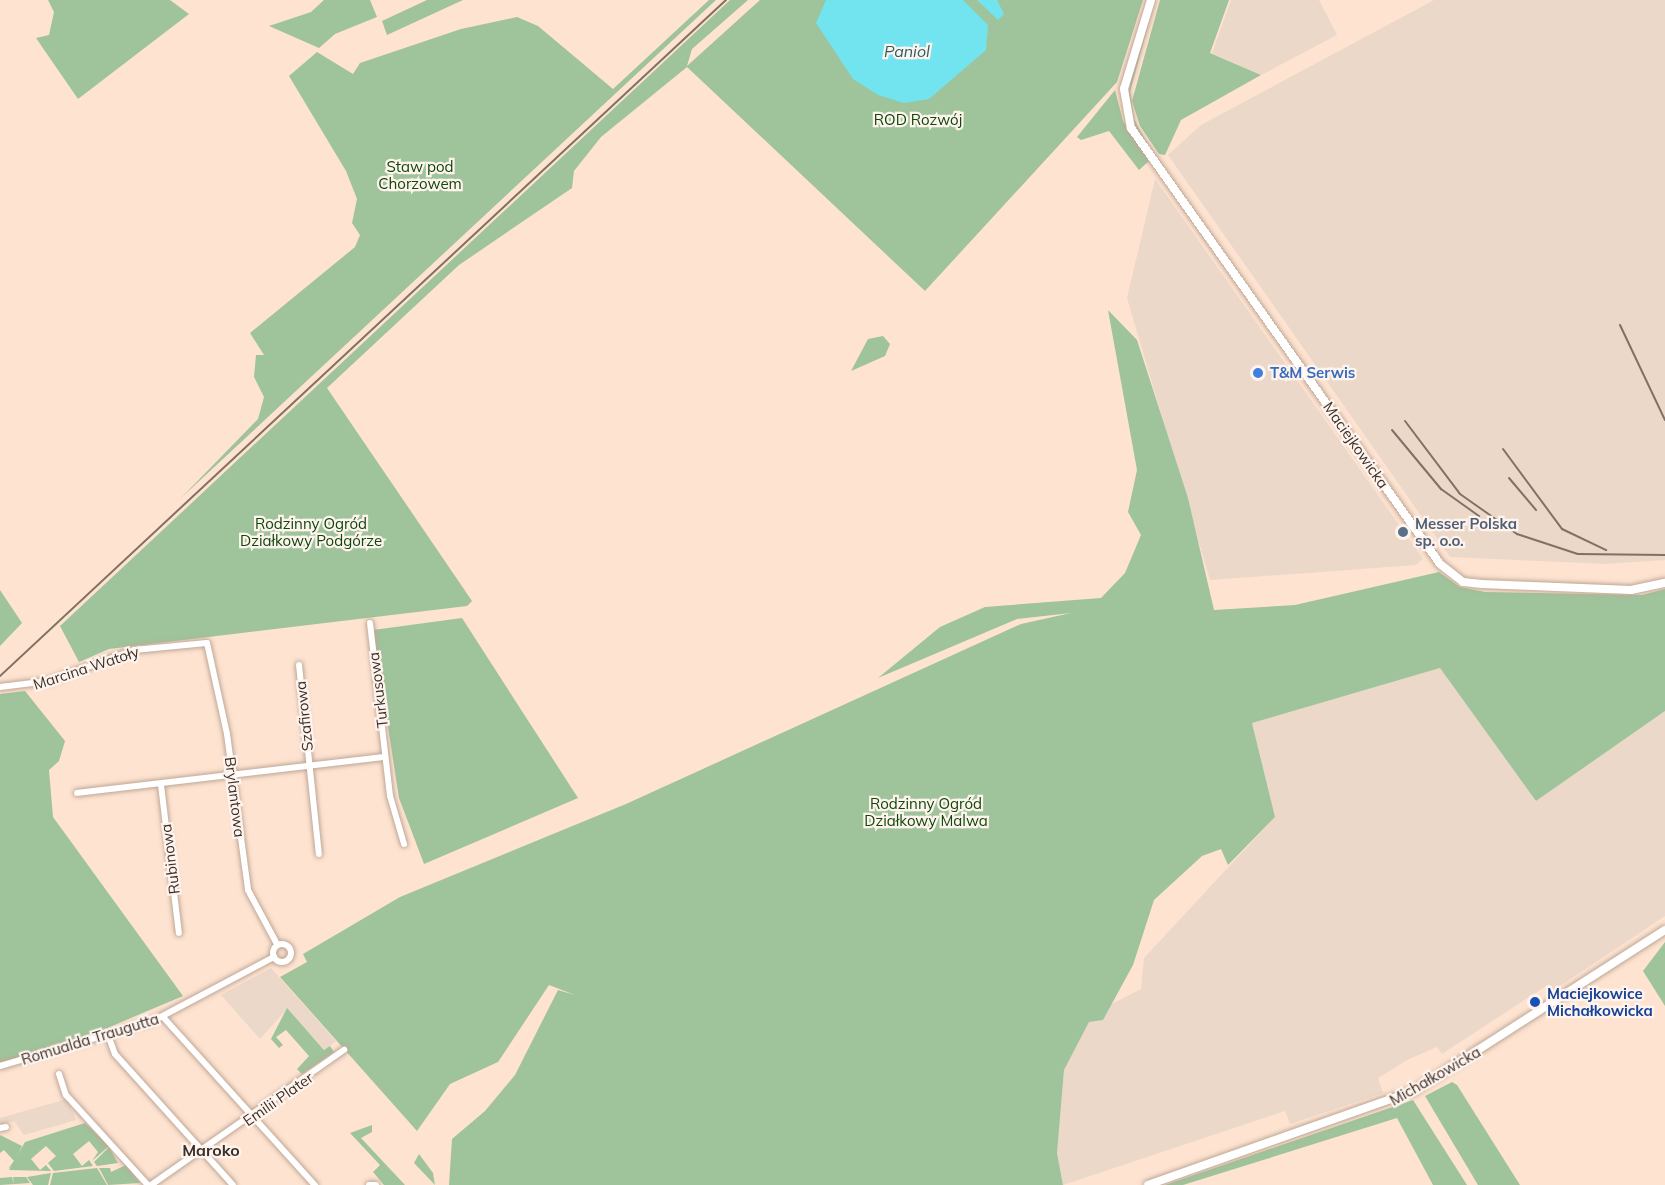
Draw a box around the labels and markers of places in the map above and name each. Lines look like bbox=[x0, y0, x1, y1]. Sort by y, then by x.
place label: T&M Serwis bbox=[1270, 364, 1355, 382]
marker: T&M Serwis bbox=[1251, 366, 1265, 380]
place label: Messer Polska sp. o.o. bbox=[1415, 514, 1517, 549]
marker: Messer Polska sp. o.o. bbox=[1396, 525, 1410, 539]
place label: Maciejkowice Michałkowicka bbox=[1547, 984, 1653, 1019]
marker: Maciejkowice Michałkowicka bbox=[1528, 995, 1542, 1009]

